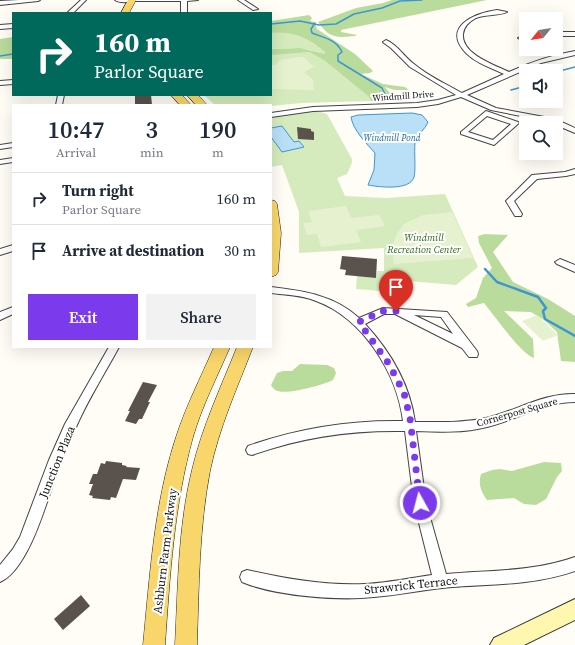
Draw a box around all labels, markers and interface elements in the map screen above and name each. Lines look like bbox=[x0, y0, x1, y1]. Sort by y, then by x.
north arrow bbox=[519, 12, 563, 56]
map controls bbox=[519, 12, 563, 160]
text: 160 m bbox=[94, 23, 171, 61]
icon: right bbox=[28, 28, 80, 80]
text: Parlor Square bbox=[94, 59, 204, 84]
button: sound bbox=[519, 64, 563, 108]
street label: Windmill Drive bbox=[372, 88, 435, 104]
text: 10:47 bbox=[47, 113, 105, 146]
text: 3 bbox=[146, 113, 158, 146]
text: 190 bbox=[199, 113, 237, 146]
button: search bbox=[519, 116, 563, 160]
water label: Windmill Pond bbox=[364, 132, 421, 144]
text: Arrival bbox=[56, 144, 96, 161]
text: min bbox=[140, 144, 164, 161]
text: m bbox=[212, 144, 224, 161]
text: Turn right bbox=[62, 180, 134, 201]
icon: right bbox=[28, 188, 50, 210]
text: 160 m bbox=[216, 188, 256, 209]
text: Parlor Square bbox=[62, 201, 141, 218]
park label: Windmill Recreation Center bbox=[386, 231, 462, 256]
icon: arrive bbox=[28, 240, 50, 262]
text: Arrive at destination bbox=[62, 240, 204, 261]
text: 30 m bbox=[224, 240, 256, 261]
pin bbox=[379, 270, 413, 311]
icon: arrive bbox=[385, 276, 407, 298]
button: Exit bbox=[28, 294, 138, 340]
button: Share bbox=[146, 294, 256, 340]
street label: Cornerpost Square bbox=[475, 394, 559, 430]
street label: Junction Plaza bbox=[35, 423, 79, 501]
position arrow bbox=[399, 482, 441, 524]
street label: Ashburn Farm Parkway bbox=[149, 487, 181, 615]
street label: Strawrick Terrace bbox=[363, 572, 459, 598]

